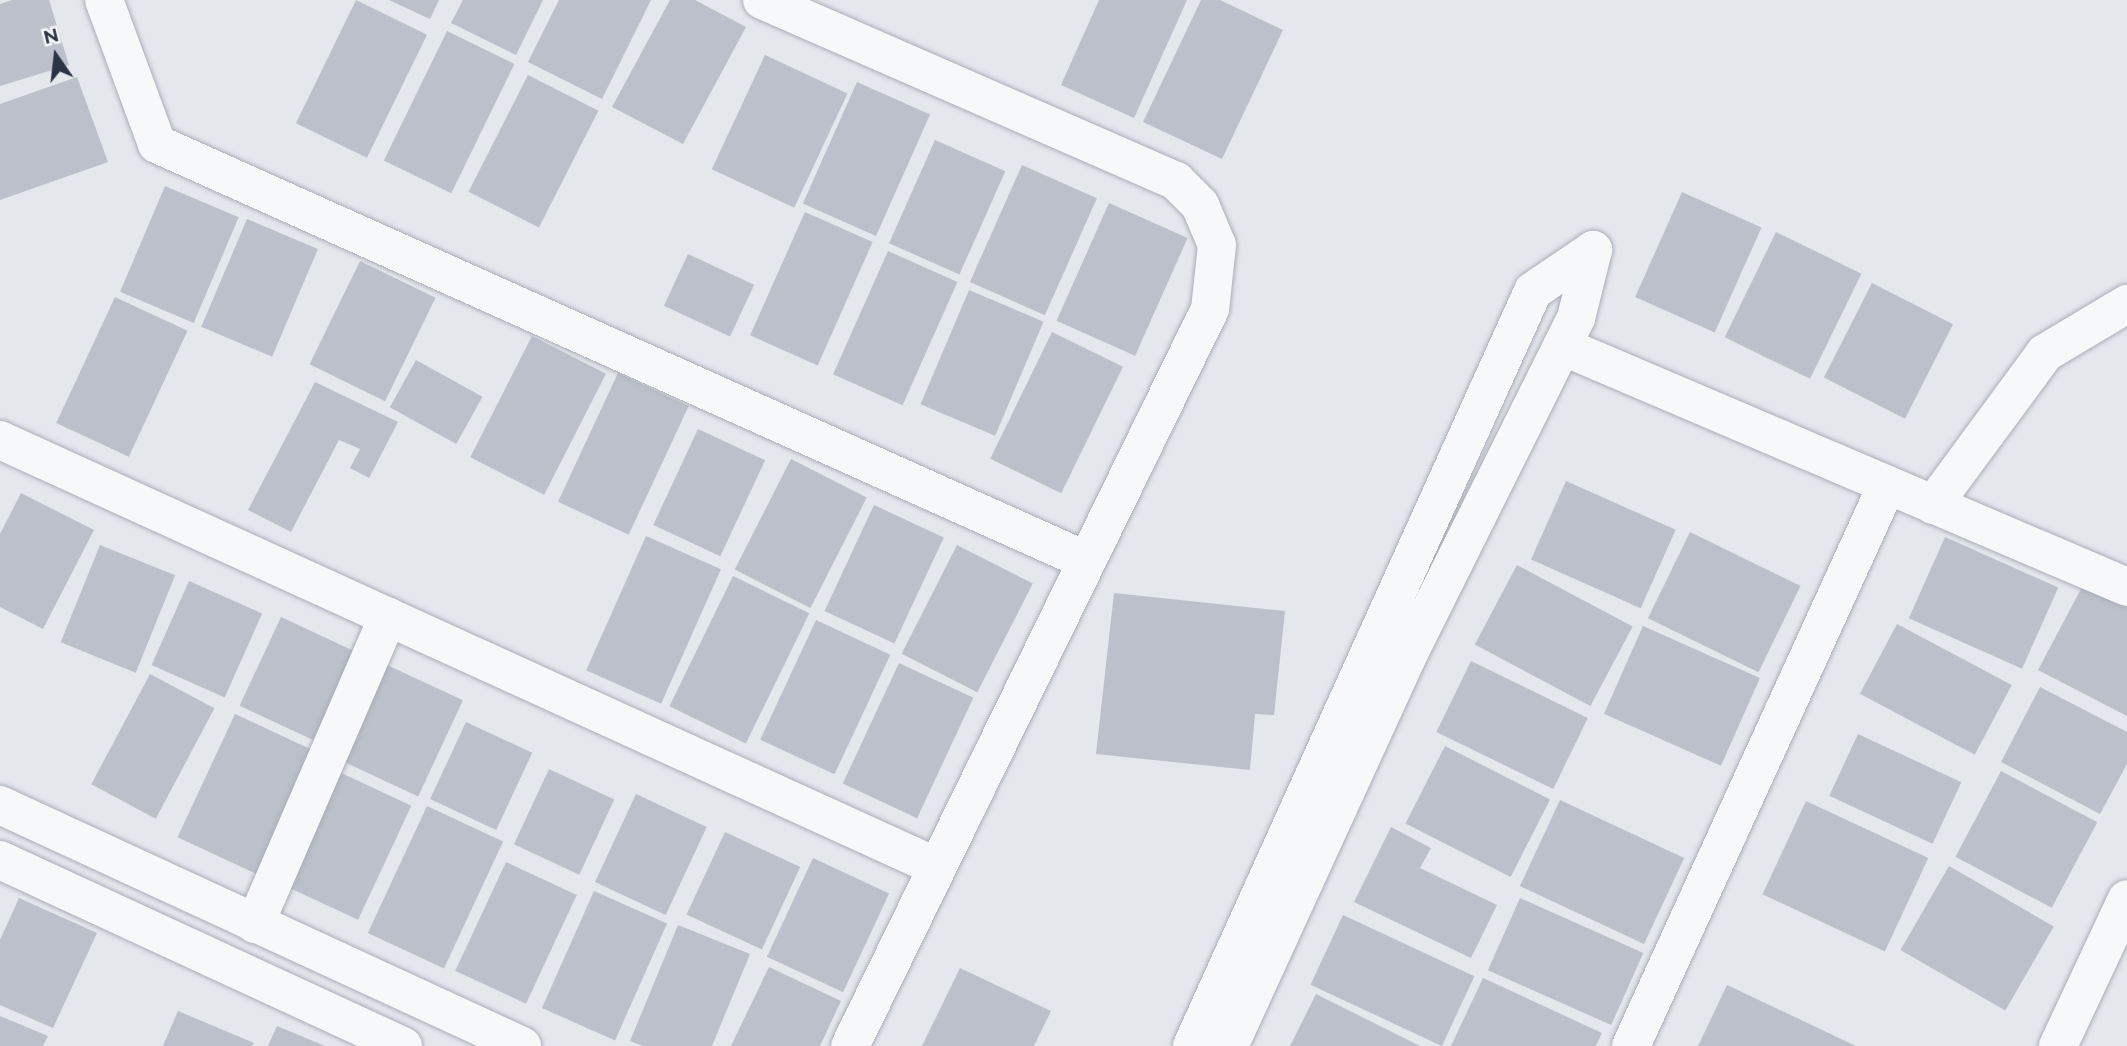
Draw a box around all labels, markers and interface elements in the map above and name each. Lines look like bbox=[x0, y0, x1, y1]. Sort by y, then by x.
north arrow bbox=[21, 21, 91, 91]
text: N bbox=[41, 23, 61, 48]

